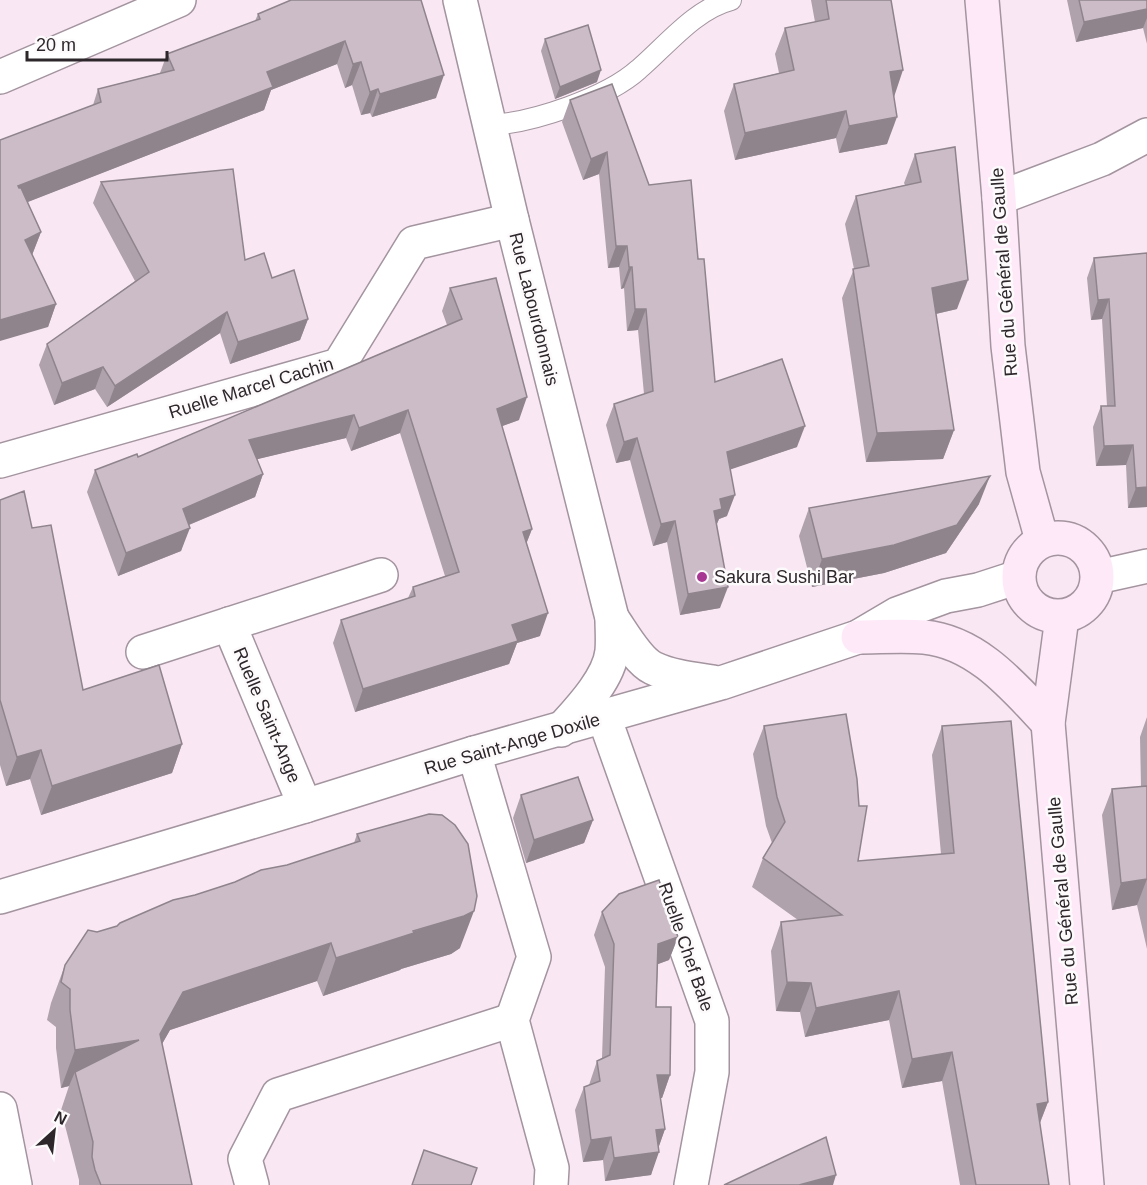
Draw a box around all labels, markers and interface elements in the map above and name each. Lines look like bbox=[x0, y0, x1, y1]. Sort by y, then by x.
scale bar bbox=[27, 24, 166, 62]
text: 20 m bbox=[36, 35, 76, 55]
street label: Rue du Général de Gaulle bbox=[987, 167, 1021, 377]
street label: Rue Labourdonnais bbox=[505, 230, 563, 388]
street label: Ruelle Marcel Cachin bbox=[166, 353, 336, 423]
place label: Sakura Sushi Bar bbox=[714, 567, 854, 587]
marker: Sakura Sushi Bar bbox=[695, 570, 709, 584]
street label: Ruelle Saint-Ange bbox=[229, 644, 305, 786]
street label: Rue Saint-Ange Doxile bbox=[422, 709, 602, 779]
street label: Rue du Général de Gaulle bbox=[1044, 796, 1082, 1006]
street label: Ruelle Chef Bale bbox=[655, 880, 717, 1014]
north arrow bbox=[24, 1101, 84, 1161]
text: N bbox=[52, 1108, 70, 1128]

